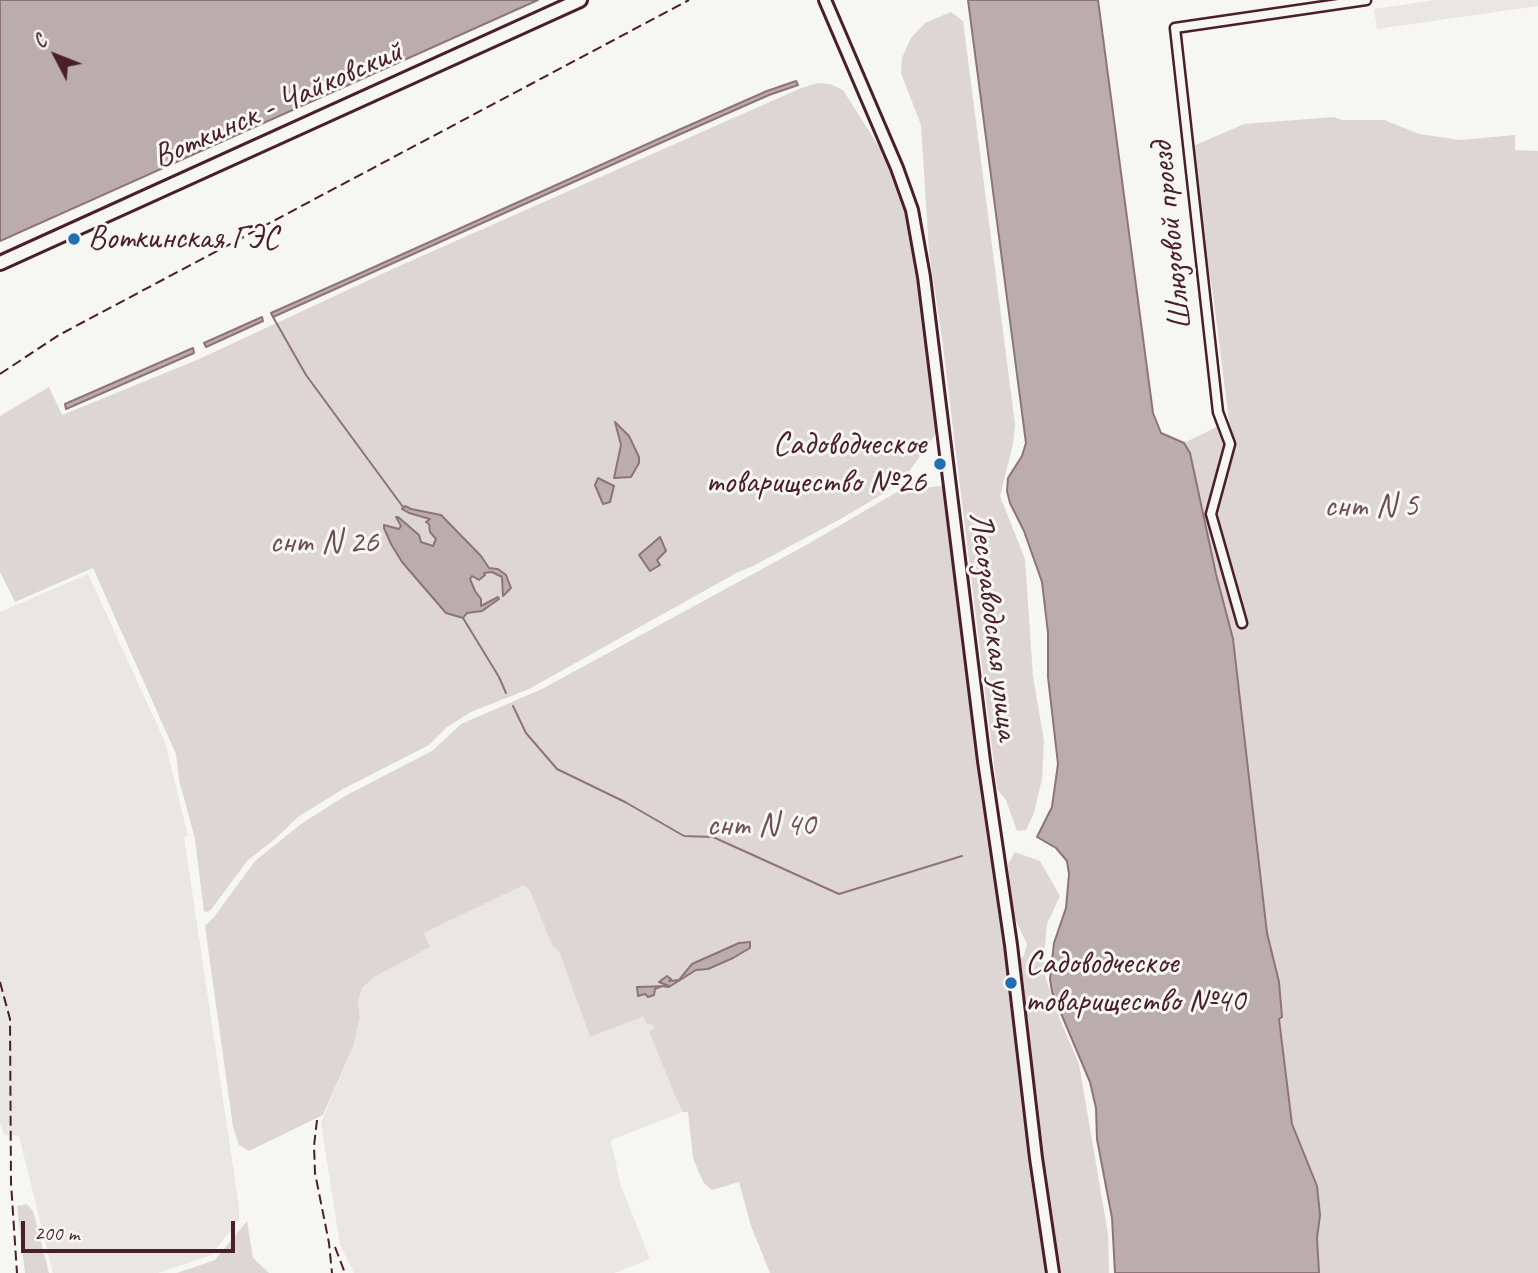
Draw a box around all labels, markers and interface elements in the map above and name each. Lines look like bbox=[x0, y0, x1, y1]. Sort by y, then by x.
north arrow bbox=[21, 21, 91, 91]
text: С bbox=[28, 30, 52, 53]
street label: Воткинск - Чайковский bbox=[147, 32, 409, 178]
street label: Шлюзовой проезд bbox=[1142, 140, 1202, 332]
place label: Воткинская ГЭС bbox=[88, 219, 279, 259]
marker: Воткинская ГЭС bbox=[66, 231, 82, 247]
place label: Садоводческое товарищество №26 bbox=[706, 425, 926, 503]
marker: Садоводческое товарищество №26 bbox=[932, 456, 948, 472]
park label: снт N 5 bbox=[1324, 487, 1418, 527]
street label: Лесозаводская улица bbox=[959, 510, 1027, 742]
park label: снт N 26 bbox=[270, 523, 378, 563]
park label: снт N 40 bbox=[707, 806, 815, 846]
place label: Садоводческое товарищество №40 bbox=[1025, 944, 1245, 1022]
marker: Садоводческое товарищество №40 bbox=[1003, 975, 1019, 991]
scale bar bbox=[24, 1206, 238, 1250]
text: 200 m bbox=[34, 1220, 79, 1246]

